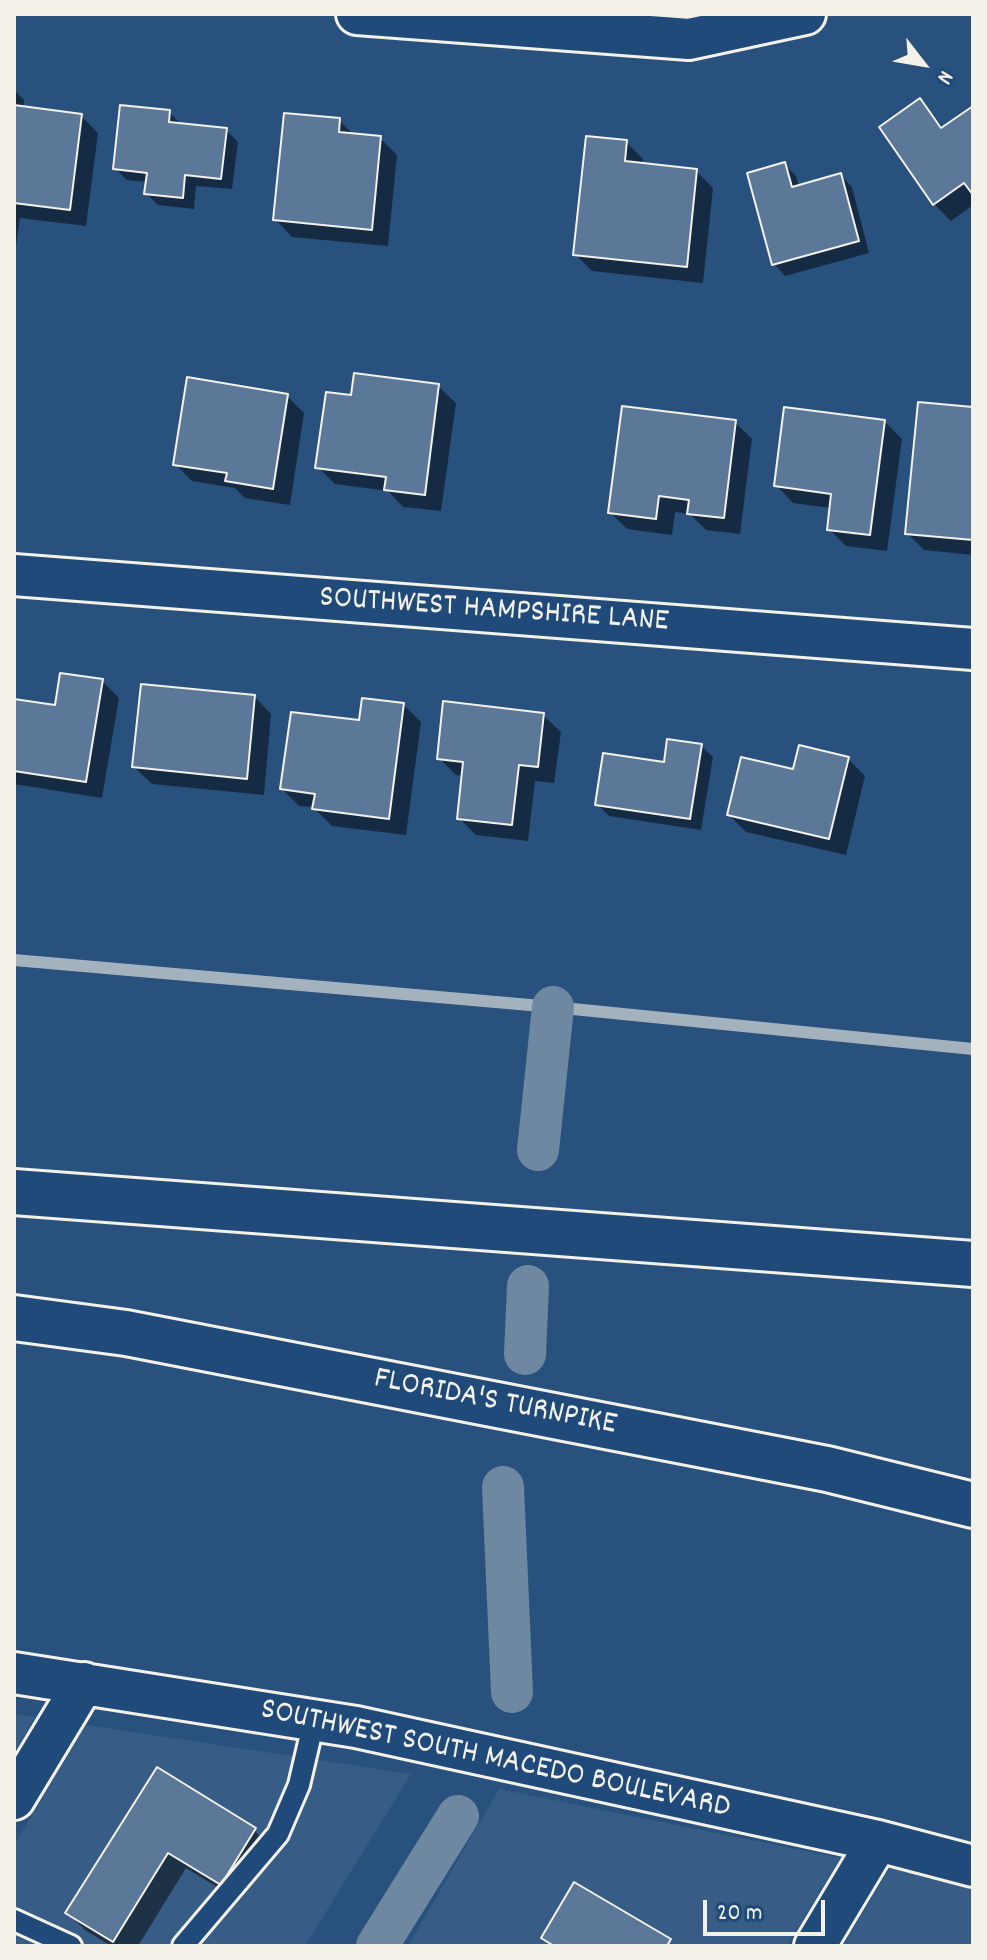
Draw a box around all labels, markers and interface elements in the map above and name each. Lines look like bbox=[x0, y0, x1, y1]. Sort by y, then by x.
north arrow bbox=[883, 24, 963, 104]
text: N bbox=[928, 64, 960, 89]
street label: SOUTHWEST HAMPSHIRE LANE bbox=[318, 581, 670, 643]
street label: FLORIDA'S TURNPIKE bbox=[370, 1362, 620, 1446]
street label: SOUTHWEST SOUTH MACEDO BOULEVARD bbox=[257, 1692, 733, 1830]
scale bar bbox=[707, 1884, 829, 1934]
text: 20 m bbox=[717, 1897, 763, 1931]

